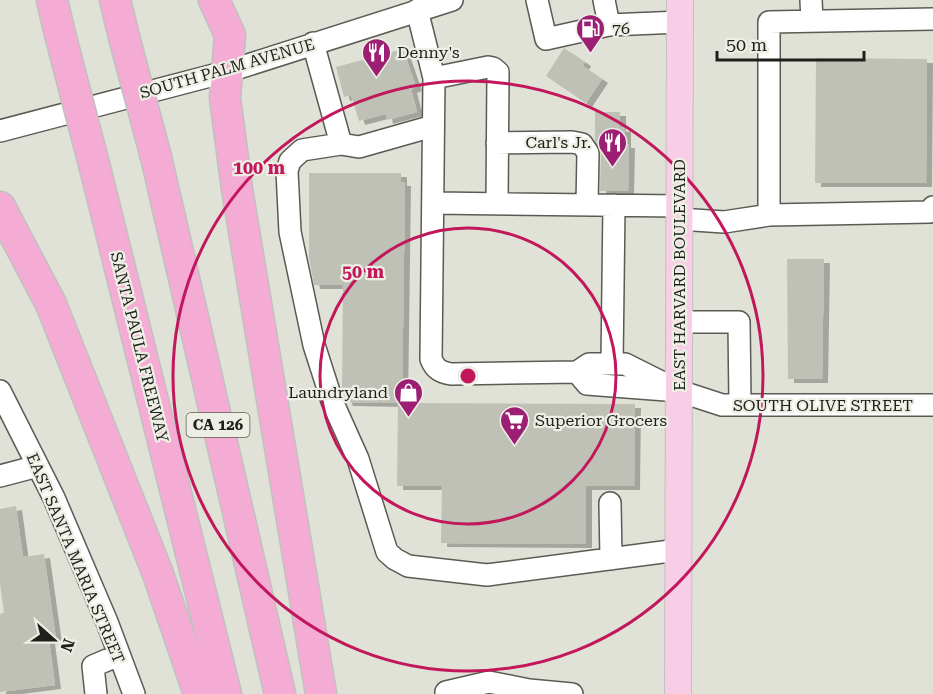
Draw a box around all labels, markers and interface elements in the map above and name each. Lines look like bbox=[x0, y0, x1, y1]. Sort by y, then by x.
fuel station icon: 76 bbox=[575, 12, 607, 54]
place label: 76 bbox=[612, 19, 630, 38]
scale bar bbox=[717, 24, 864, 62]
street label: SOUTH PALM AVENUE bbox=[137, 34, 317, 103]
text: 50 m bbox=[726, 34, 767, 55]
restaurant icon: Denny's bbox=[360, 36, 392, 78]
place label: Denny's bbox=[397, 43, 460, 62]
restaurant icon: Carl's Jr. bbox=[596, 126, 628, 168]
place label: Carl's Jr. bbox=[525, 133, 591, 152]
text: 100 m bbox=[233, 157, 286, 178]
street label: EAST HARVARD BOULEVARD bbox=[670, 159, 689, 391]
street label: SANTA PAULA FREEWAY bbox=[107, 250, 172, 444]
text: 50 m bbox=[342, 261, 385, 282]
centre of rings bbox=[458, 366, 478, 386]
shop icon: Laundryland bbox=[393, 376, 425, 418]
place label: Laundryland bbox=[288, 383, 388, 402]
street label: SOUTH OLIVE STREET bbox=[733, 396, 913, 415]
supermarket icon: Superior Grocers bbox=[498, 404, 530, 446]
place label: Superior Grocers bbox=[535, 411, 667, 430]
road number: CA 126 bbox=[186, 413, 250, 437]
street label: EAST SANTA MARIA STREET bbox=[23, 450, 129, 666]
north arrow bbox=[24, 610, 84, 670]

